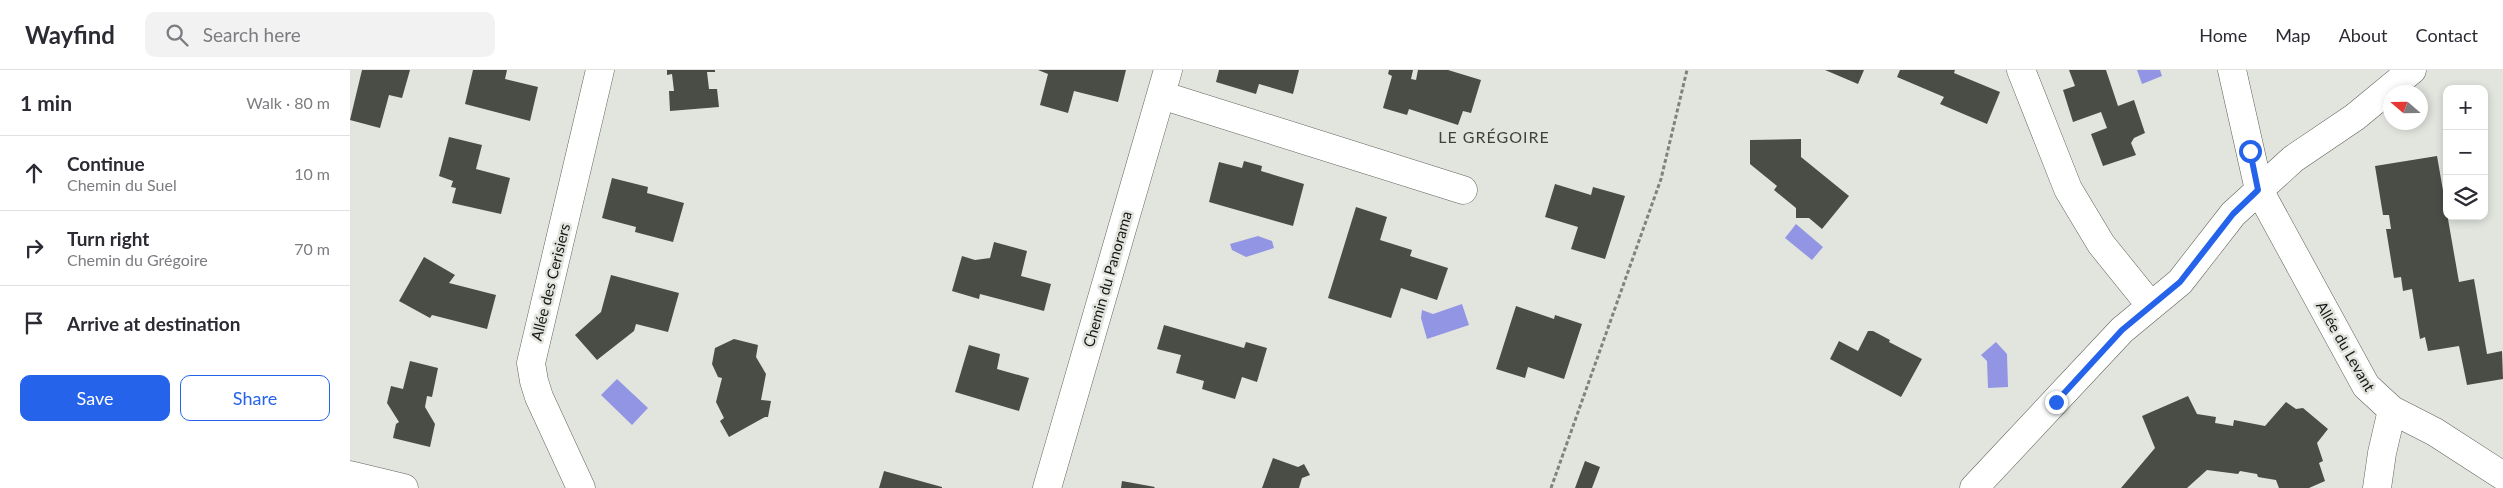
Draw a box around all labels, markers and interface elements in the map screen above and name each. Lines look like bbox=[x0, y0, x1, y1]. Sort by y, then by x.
search box bbox=[145, 12, 495, 57]
text: Wayfind bbox=[25, 20, 115, 49]
icon: search bbox=[163, 21, 191, 49]
text: Search here bbox=[203, 23, 301, 46]
text: Home bbox=[2199, 24, 2247, 46]
text: Map bbox=[2275, 24, 2311, 46]
text: About bbox=[2339, 24, 2388, 46]
text: Contact bbox=[2416, 24, 2478, 46]
north arrow bbox=[2383, 85, 2428, 130]
map controls bbox=[2443, 85, 2488, 220]
button: + bbox=[2443, 85, 2488, 130]
text: 1 min bbox=[20, 90, 72, 115]
text: Walk · 80 m bbox=[246, 93, 330, 112]
district label: LE GRÉGOIRE bbox=[1438, 127, 1550, 146]
button: − bbox=[2443, 130, 2488, 175]
route start bbox=[2239, 140, 2262, 163]
text: Continue bbox=[67, 152, 145, 175]
icon: ahead bbox=[20, 159, 48, 187]
text: 10 m bbox=[294, 164, 330, 183]
text: Chemin du Suel bbox=[67, 175, 177, 194]
button: layers bbox=[2443, 175, 2488, 220]
street label: Chemin du Panorama bbox=[1079, 209, 1135, 349]
street label: Allée des Cerisiers bbox=[527, 221, 573, 343]
text: Turn right bbox=[67, 227, 149, 250]
icon: right bbox=[20, 234, 48, 262]
text: 70 m bbox=[294, 239, 330, 258]
text: Chemin du Grégoire bbox=[67, 250, 208, 269]
street label: Allée du Levant bbox=[2313, 298, 2379, 395]
icon: arrive bbox=[20, 309, 48, 337]
text: Arrive at destination bbox=[67, 312, 240, 335]
button: Save bbox=[20, 375, 170, 421]
button: Share bbox=[180, 375, 330, 421]
route end bbox=[2045, 391, 2068, 414]

